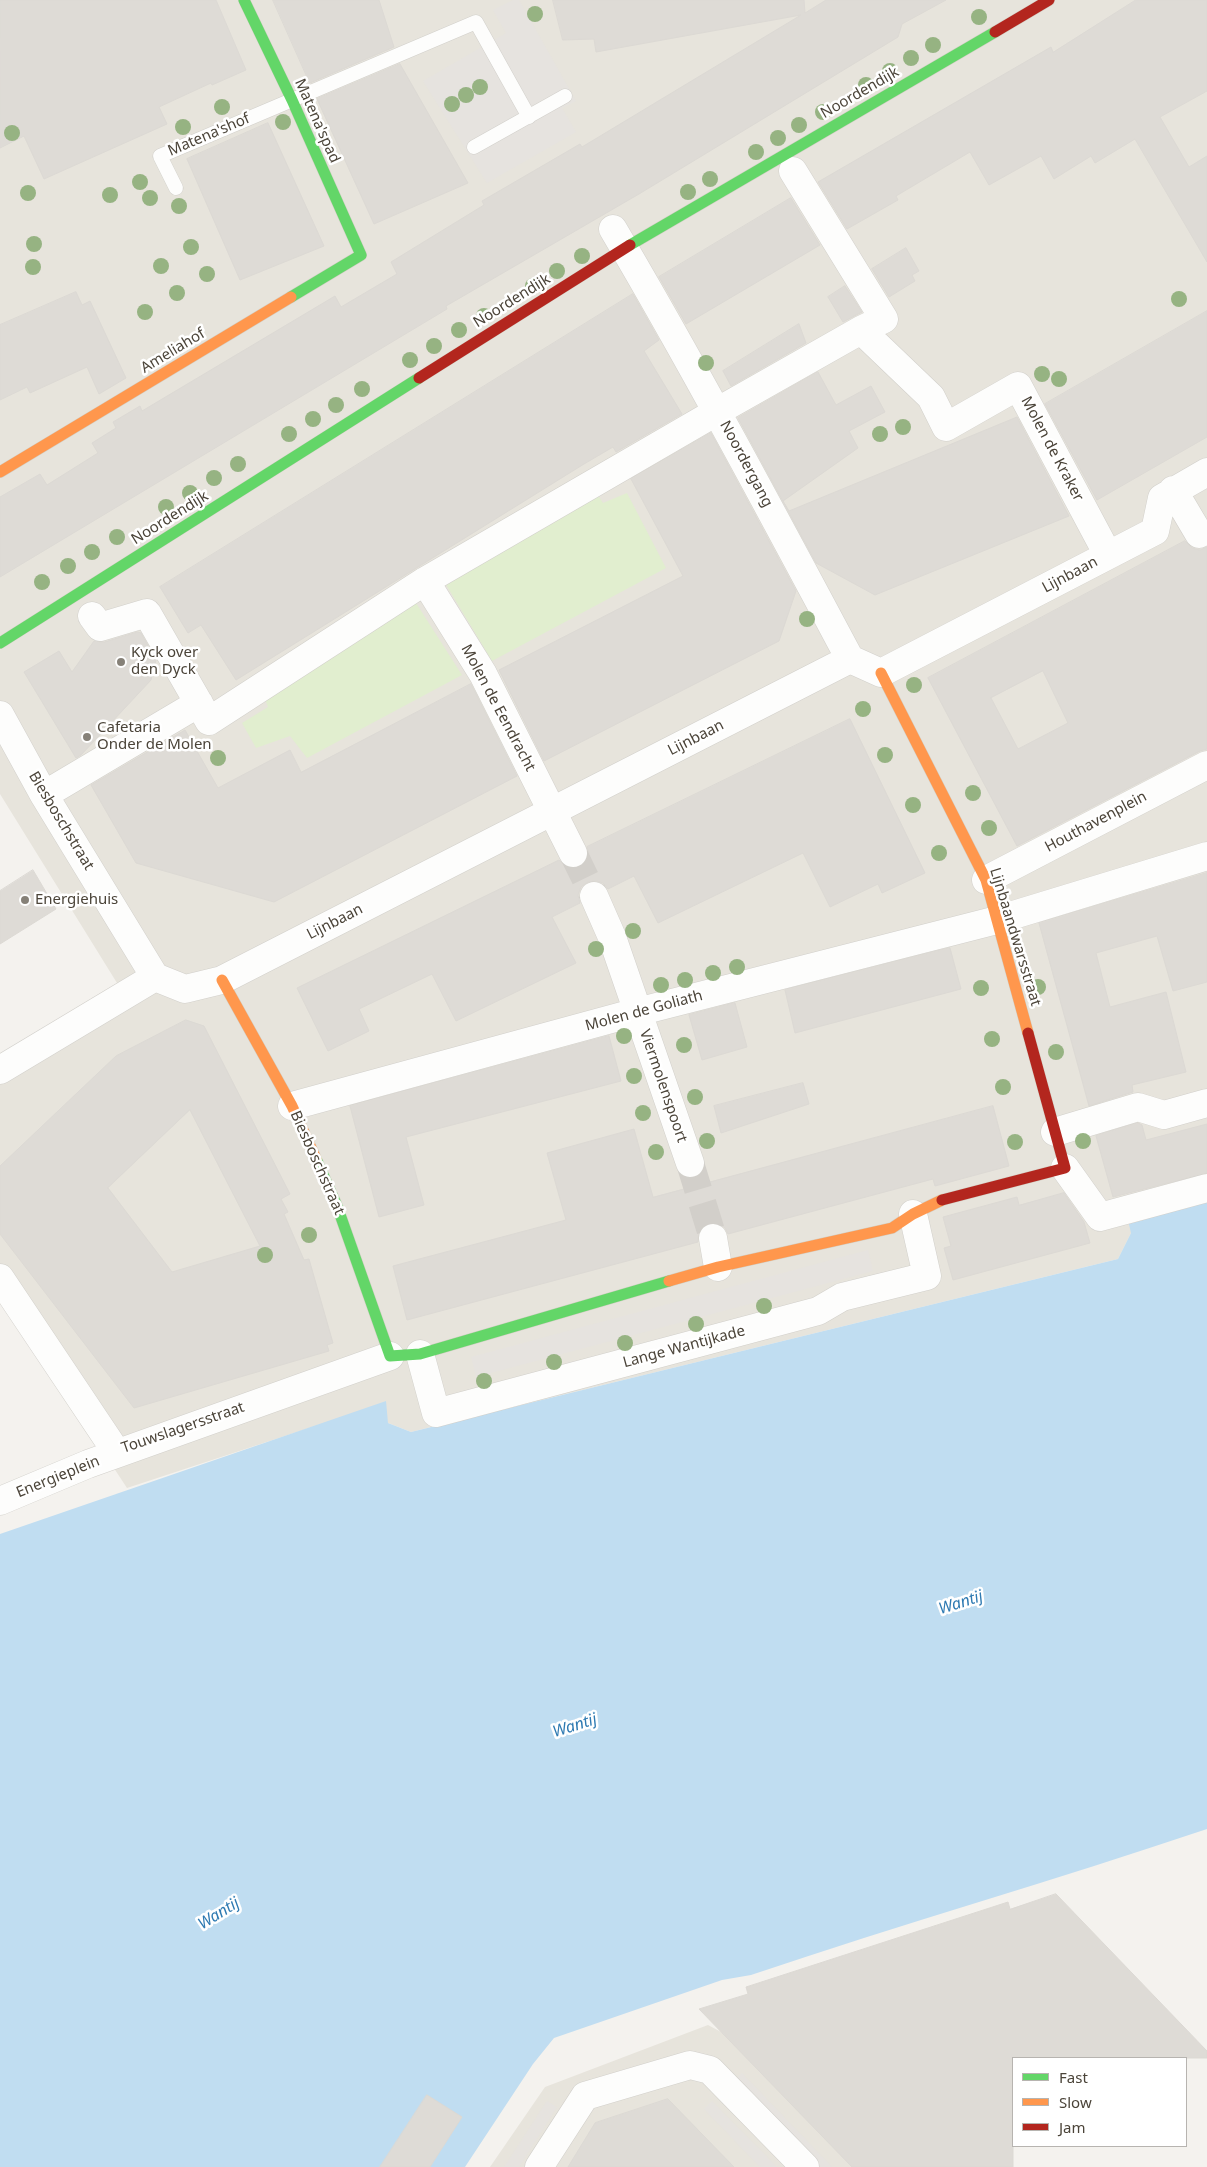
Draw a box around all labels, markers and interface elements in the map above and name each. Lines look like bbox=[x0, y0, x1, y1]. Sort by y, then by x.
street label: Noordendijk bbox=[818, 63, 902, 123]
street label: Matena'spad bbox=[290, 76, 344, 166]
street label: Matena'shof bbox=[165, 110, 253, 160]
street label: Noordendijk bbox=[470, 270, 554, 332]
street label: Ameliahof bbox=[138, 325, 208, 377]
street label: Molen de Kraker bbox=[1017, 394, 1087, 504]
street label: Noordergang bbox=[716, 418, 776, 510]
street label: Noordendijk bbox=[128, 487, 212, 549]
street label: Lijnbaan bbox=[1039, 553, 1101, 597]
street label: Molen de Eendracht bbox=[457, 641, 539, 775]
place label: Kyck over den Dyck bbox=[131, 644, 198, 679]
marker: Kyck over den Dyck bbox=[115, 656, 127, 668]
street label: Lijnbaan bbox=[665, 716, 727, 760]
place label: Cafetaria Onder de Molen bbox=[97, 719, 212, 754]
marker: Cafetaria Onder de Molen bbox=[81, 731, 93, 743]
street label: Biesboschstraat bbox=[24, 768, 98, 874]
street label: Houthavenplein bbox=[1042, 788, 1150, 856]
street label: Lijnbaandwarsstraat bbox=[985, 866, 1045, 1008]
place label: Energiehuis bbox=[35, 891, 118, 909]
marker: Energiehuis bbox=[19, 894, 31, 906]
street label: Lijnbaan bbox=[304, 900, 366, 944]
street label: Molen de Goliath bbox=[583, 987, 705, 1035]
street label: Viermolenspoort bbox=[635, 1027, 691, 1145]
street label: Biesboschstraat bbox=[286, 1108, 348, 1218]
street label: Lange Wantijkade bbox=[621, 1322, 747, 1372]
street label: Touwslagersstraat bbox=[119, 1399, 247, 1457]
street label: Energieplein bbox=[14, 1452, 102, 1502]
water label: Wantij bbox=[936, 1587, 986, 1619]
water label: Wantij bbox=[550, 1710, 600, 1742]
water label: Wantij bbox=[195, 1894, 243, 1934]
legend bbox=[1012, 2057, 1187, 2147]
text: Fast bbox=[1059, 2067, 1088, 2087]
text: Slow bbox=[1059, 2092, 1092, 2112]
text: Jam bbox=[1059, 2117, 1086, 2137]

